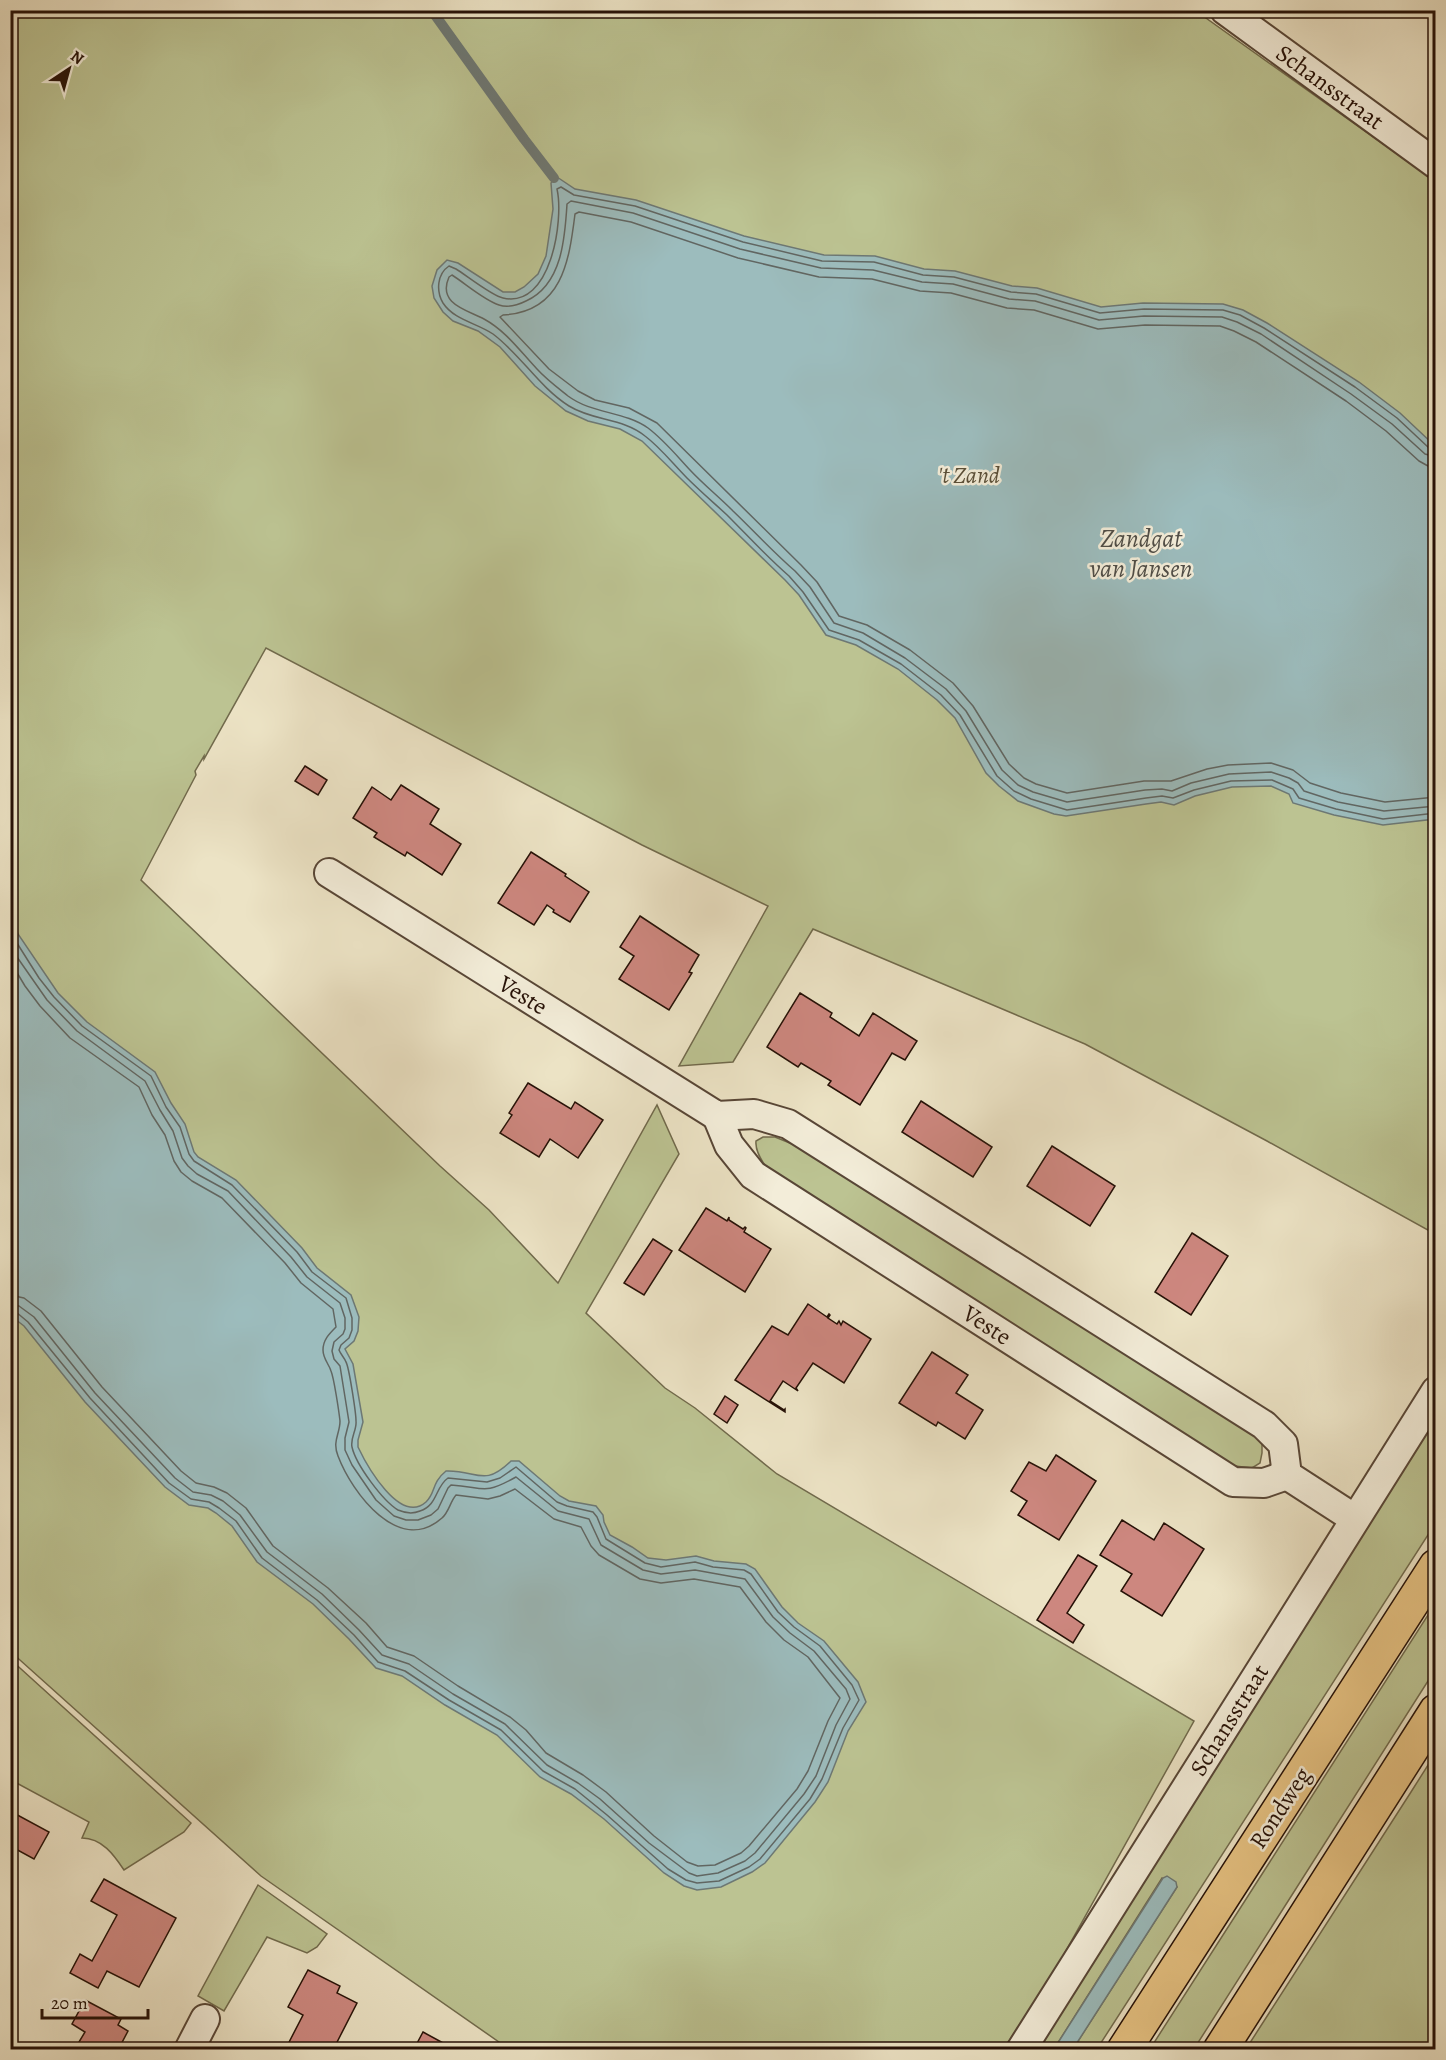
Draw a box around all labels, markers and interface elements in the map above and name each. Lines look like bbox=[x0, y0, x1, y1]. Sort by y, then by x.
street label: Schansstraat bbox=[1270, 37, 1390, 137]
north arrow bbox=[39, 39, 99, 99]
text: N bbox=[66, 45, 89, 70]
park label: 't Zand bbox=[938, 459, 1000, 491]
water label: Zandgat van Jansen bbox=[1090, 521, 1192, 586]
street label: Veste bbox=[492, 967, 553, 1022]
street label: Veste bbox=[956, 1297, 1017, 1353]
street label: Schansstraat bbox=[1182, 1658, 1276, 1782]
street label: Rondweg bbox=[1242, 1761, 1318, 1855]
scale bar bbox=[42, 1982, 148, 2020]
text: 20 m bbox=[51, 1991, 88, 2015]

